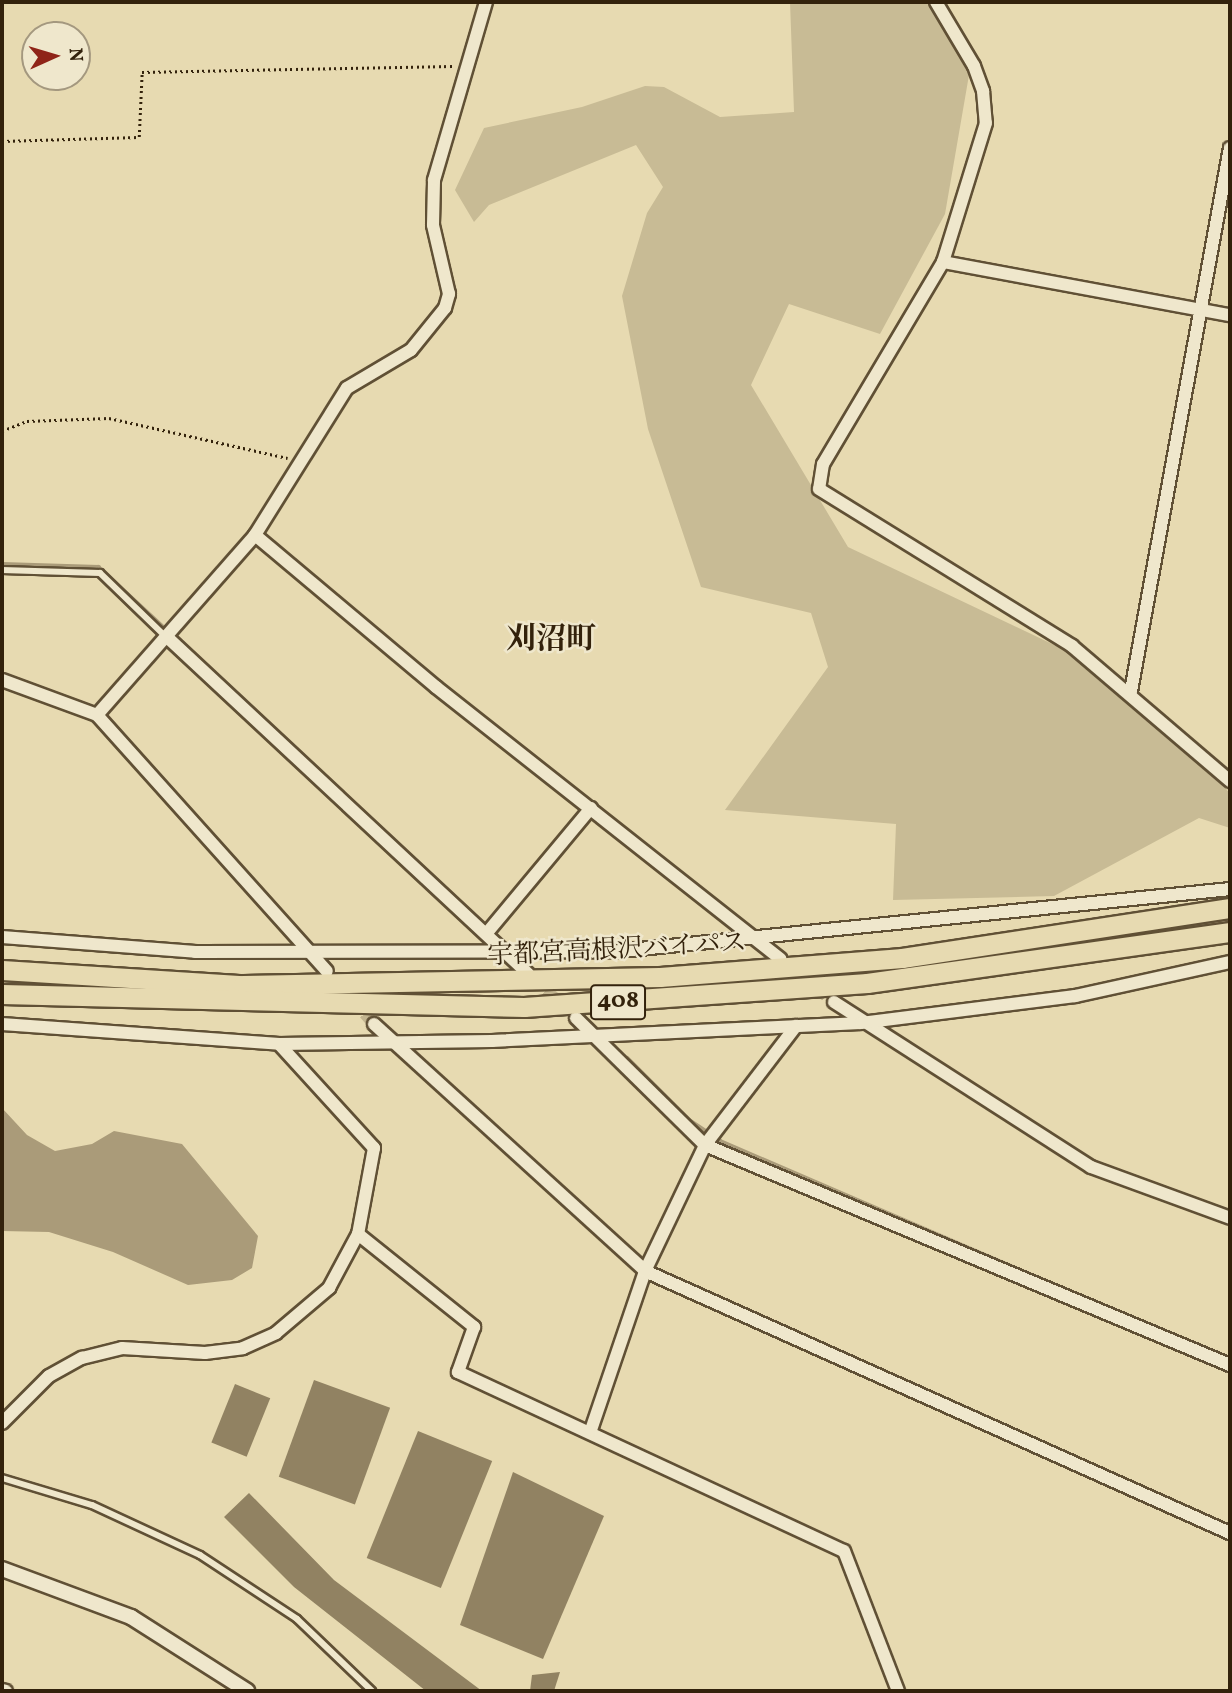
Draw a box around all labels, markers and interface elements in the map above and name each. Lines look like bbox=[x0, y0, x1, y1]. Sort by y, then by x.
north arrow bbox=[21, 21, 91, 91]
text: N bbox=[62, 47, 88, 62]
district label: 刈沼町 bbox=[506, 622, 596, 658]
street label: 宇都宮高根沢バイパス bbox=[486, 929, 748, 973]
road number: 408 bbox=[590, 982, 646, 1022]

